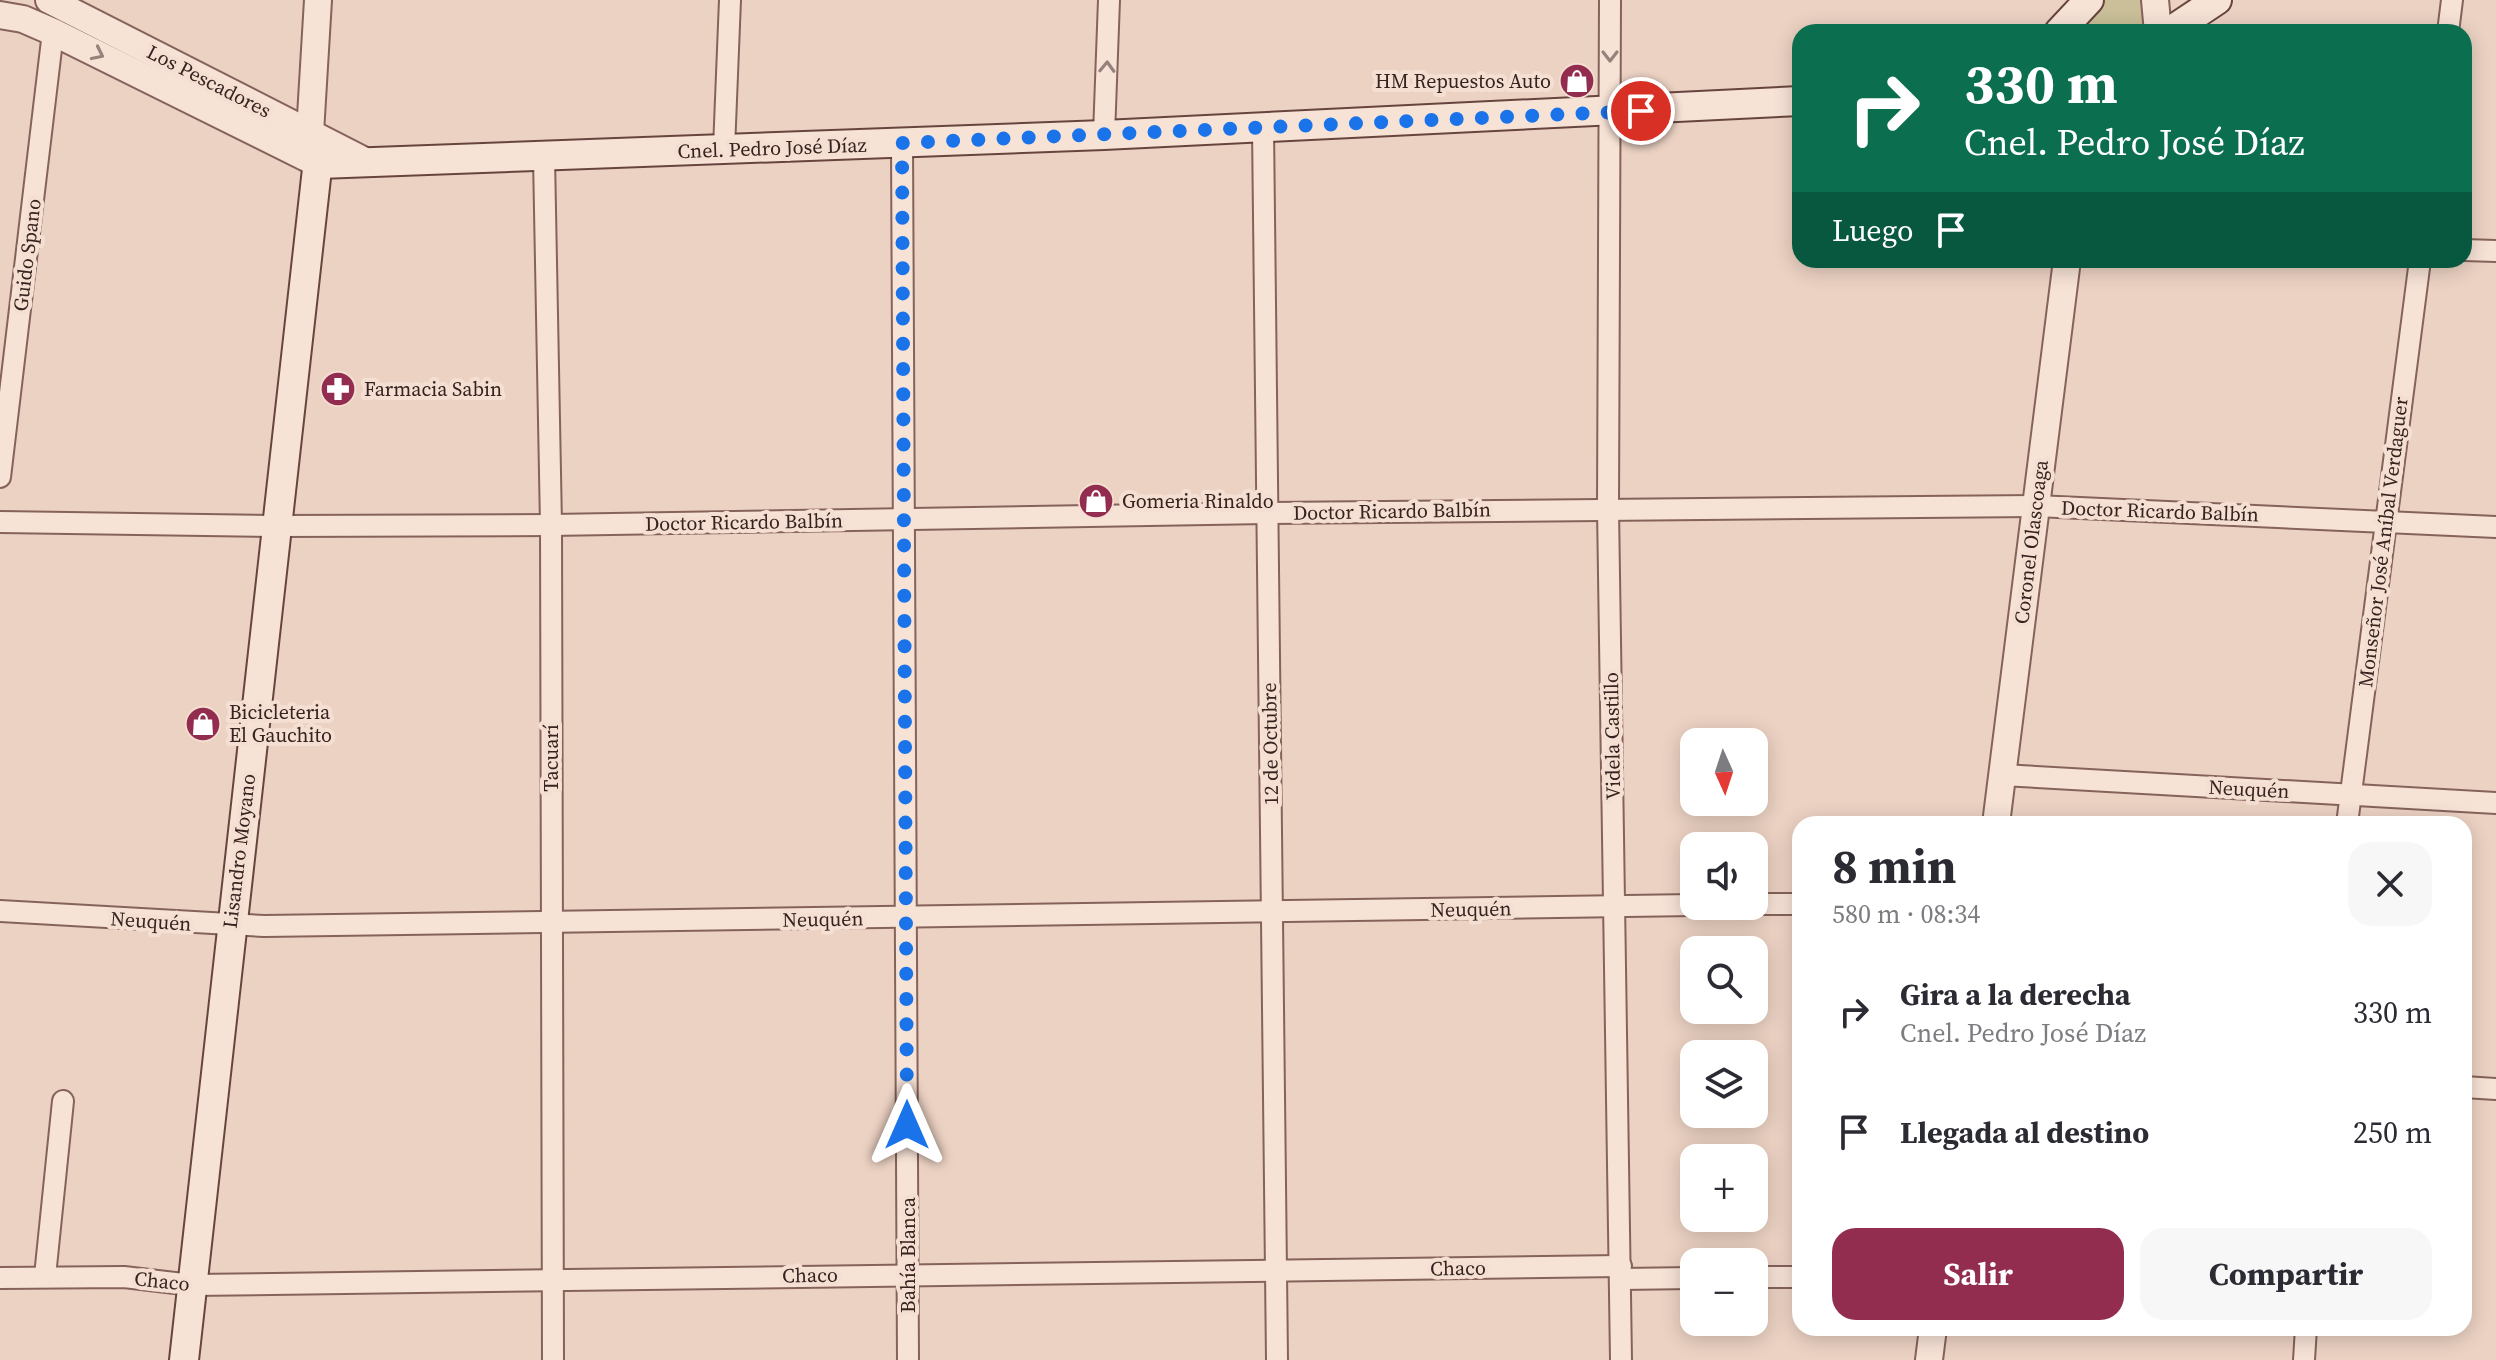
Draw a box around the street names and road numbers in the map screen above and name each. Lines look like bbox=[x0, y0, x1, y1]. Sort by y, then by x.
street label: Los Pescadores bbox=[142, 38, 276, 124]
street label: Cnel. Pedro José Díaz bbox=[677, 131, 867, 165]
street label: Guido Spano bbox=[6, 197, 48, 313]
street label: Monseñor José Aníbal Verdaguer bbox=[2351, 395, 2415, 689]
street label: Coronel Olascoaga bbox=[2007, 457, 2055, 626]
street label: Doctor Ricardo Balbín bbox=[2061, 494, 2259, 528]
street label: Doctor Ricardo Balbín bbox=[1293, 495, 1491, 527]
street label: Doctor Ricardo Balbín bbox=[645, 506, 843, 538]
street label: Videla Castillo bbox=[1597, 672, 1627, 800]
street label: 12 de Octubre bbox=[1255, 682, 1285, 806]
street label: Tacuarí bbox=[537, 724, 565, 792]
street label: Lisandro Moyano bbox=[216, 772, 262, 930]
street label: Neuquén bbox=[2208, 773, 2290, 805]
street label: Neuquén bbox=[1430, 894, 1512, 924]
street label: Neuquén bbox=[110, 904, 192, 938]
street label: Neuquén bbox=[782, 904, 864, 934]
street label: Bahía Blanca bbox=[894, 1196, 922, 1313]
street label: Chaco bbox=[1430, 1254, 1486, 1282]
street label: Chaco bbox=[782, 1261, 838, 1289]
street label: Chaco bbox=[133, 1264, 191, 1298]

